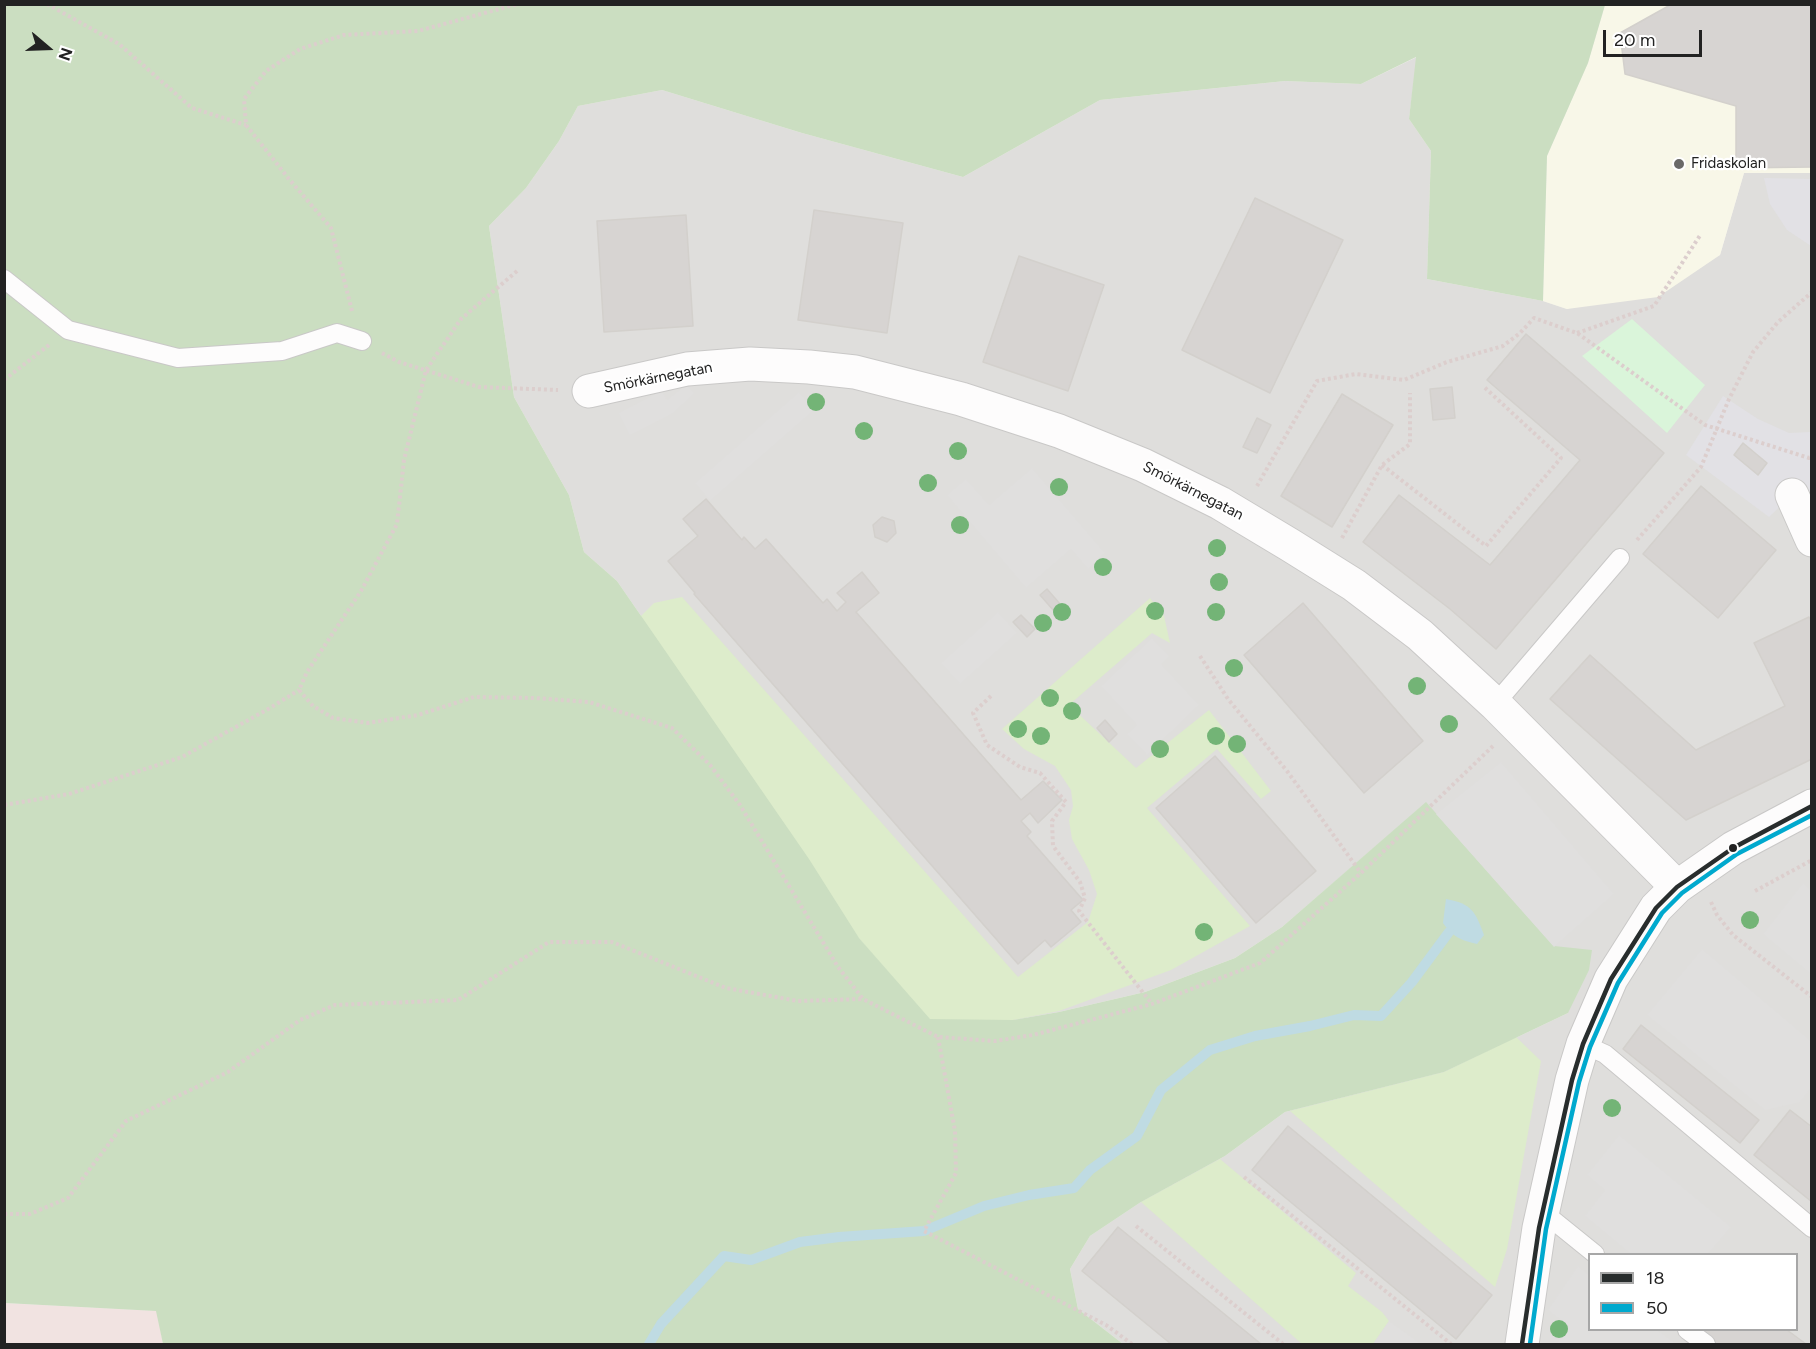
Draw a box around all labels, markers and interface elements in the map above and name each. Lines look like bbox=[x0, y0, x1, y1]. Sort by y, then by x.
north arrow bbox=[18, 18, 78, 78]
scale bar bbox=[1606, 18, 1705, 56]
text: 20 m bbox=[1614, 29, 1655, 51]
text: N bbox=[54, 45, 76, 63]
place label: Fridaskolan bbox=[1691, 155, 1766, 173]
marker: Fridaskolan bbox=[1672, 157, 1686, 171]
street label: Smörkärnegatan bbox=[602, 359, 714, 397]
street label: Smörkärnegatan bbox=[1140, 458, 1246, 524]
unlabelled marker bbox=[1727, 842, 1739, 854]
legend bbox=[1588, 1253, 1798, 1331]
text: 18 bbox=[1646, 1267, 1665, 1289]
text: 50 bbox=[1646, 1297, 1668, 1319]

